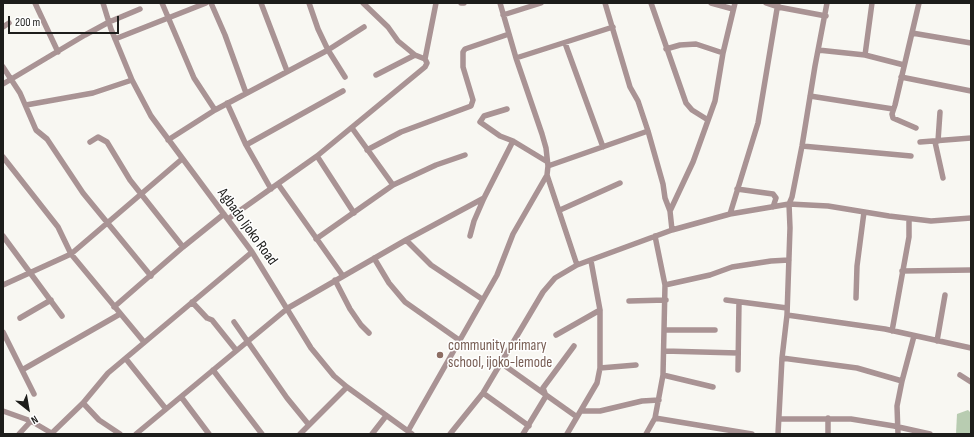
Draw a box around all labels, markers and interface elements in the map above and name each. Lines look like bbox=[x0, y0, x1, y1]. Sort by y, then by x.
scale bar bbox=[10, 8, 121, 34]
text: 200 m bbox=[15, 15, 40, 30]
street label: Agbado Ijoko Road bbox=[213, 185, 281, 269]
place label: community primary school, ijoko-lemode bbox=[448, 337, 552, 372]
marker: community primary school, ijoko-lemode bbox=[435, 350, 445, 360]
north arrow bbox=[8, 389, 48, 429]
text: N bbox=[29, 413, 40, 427]

